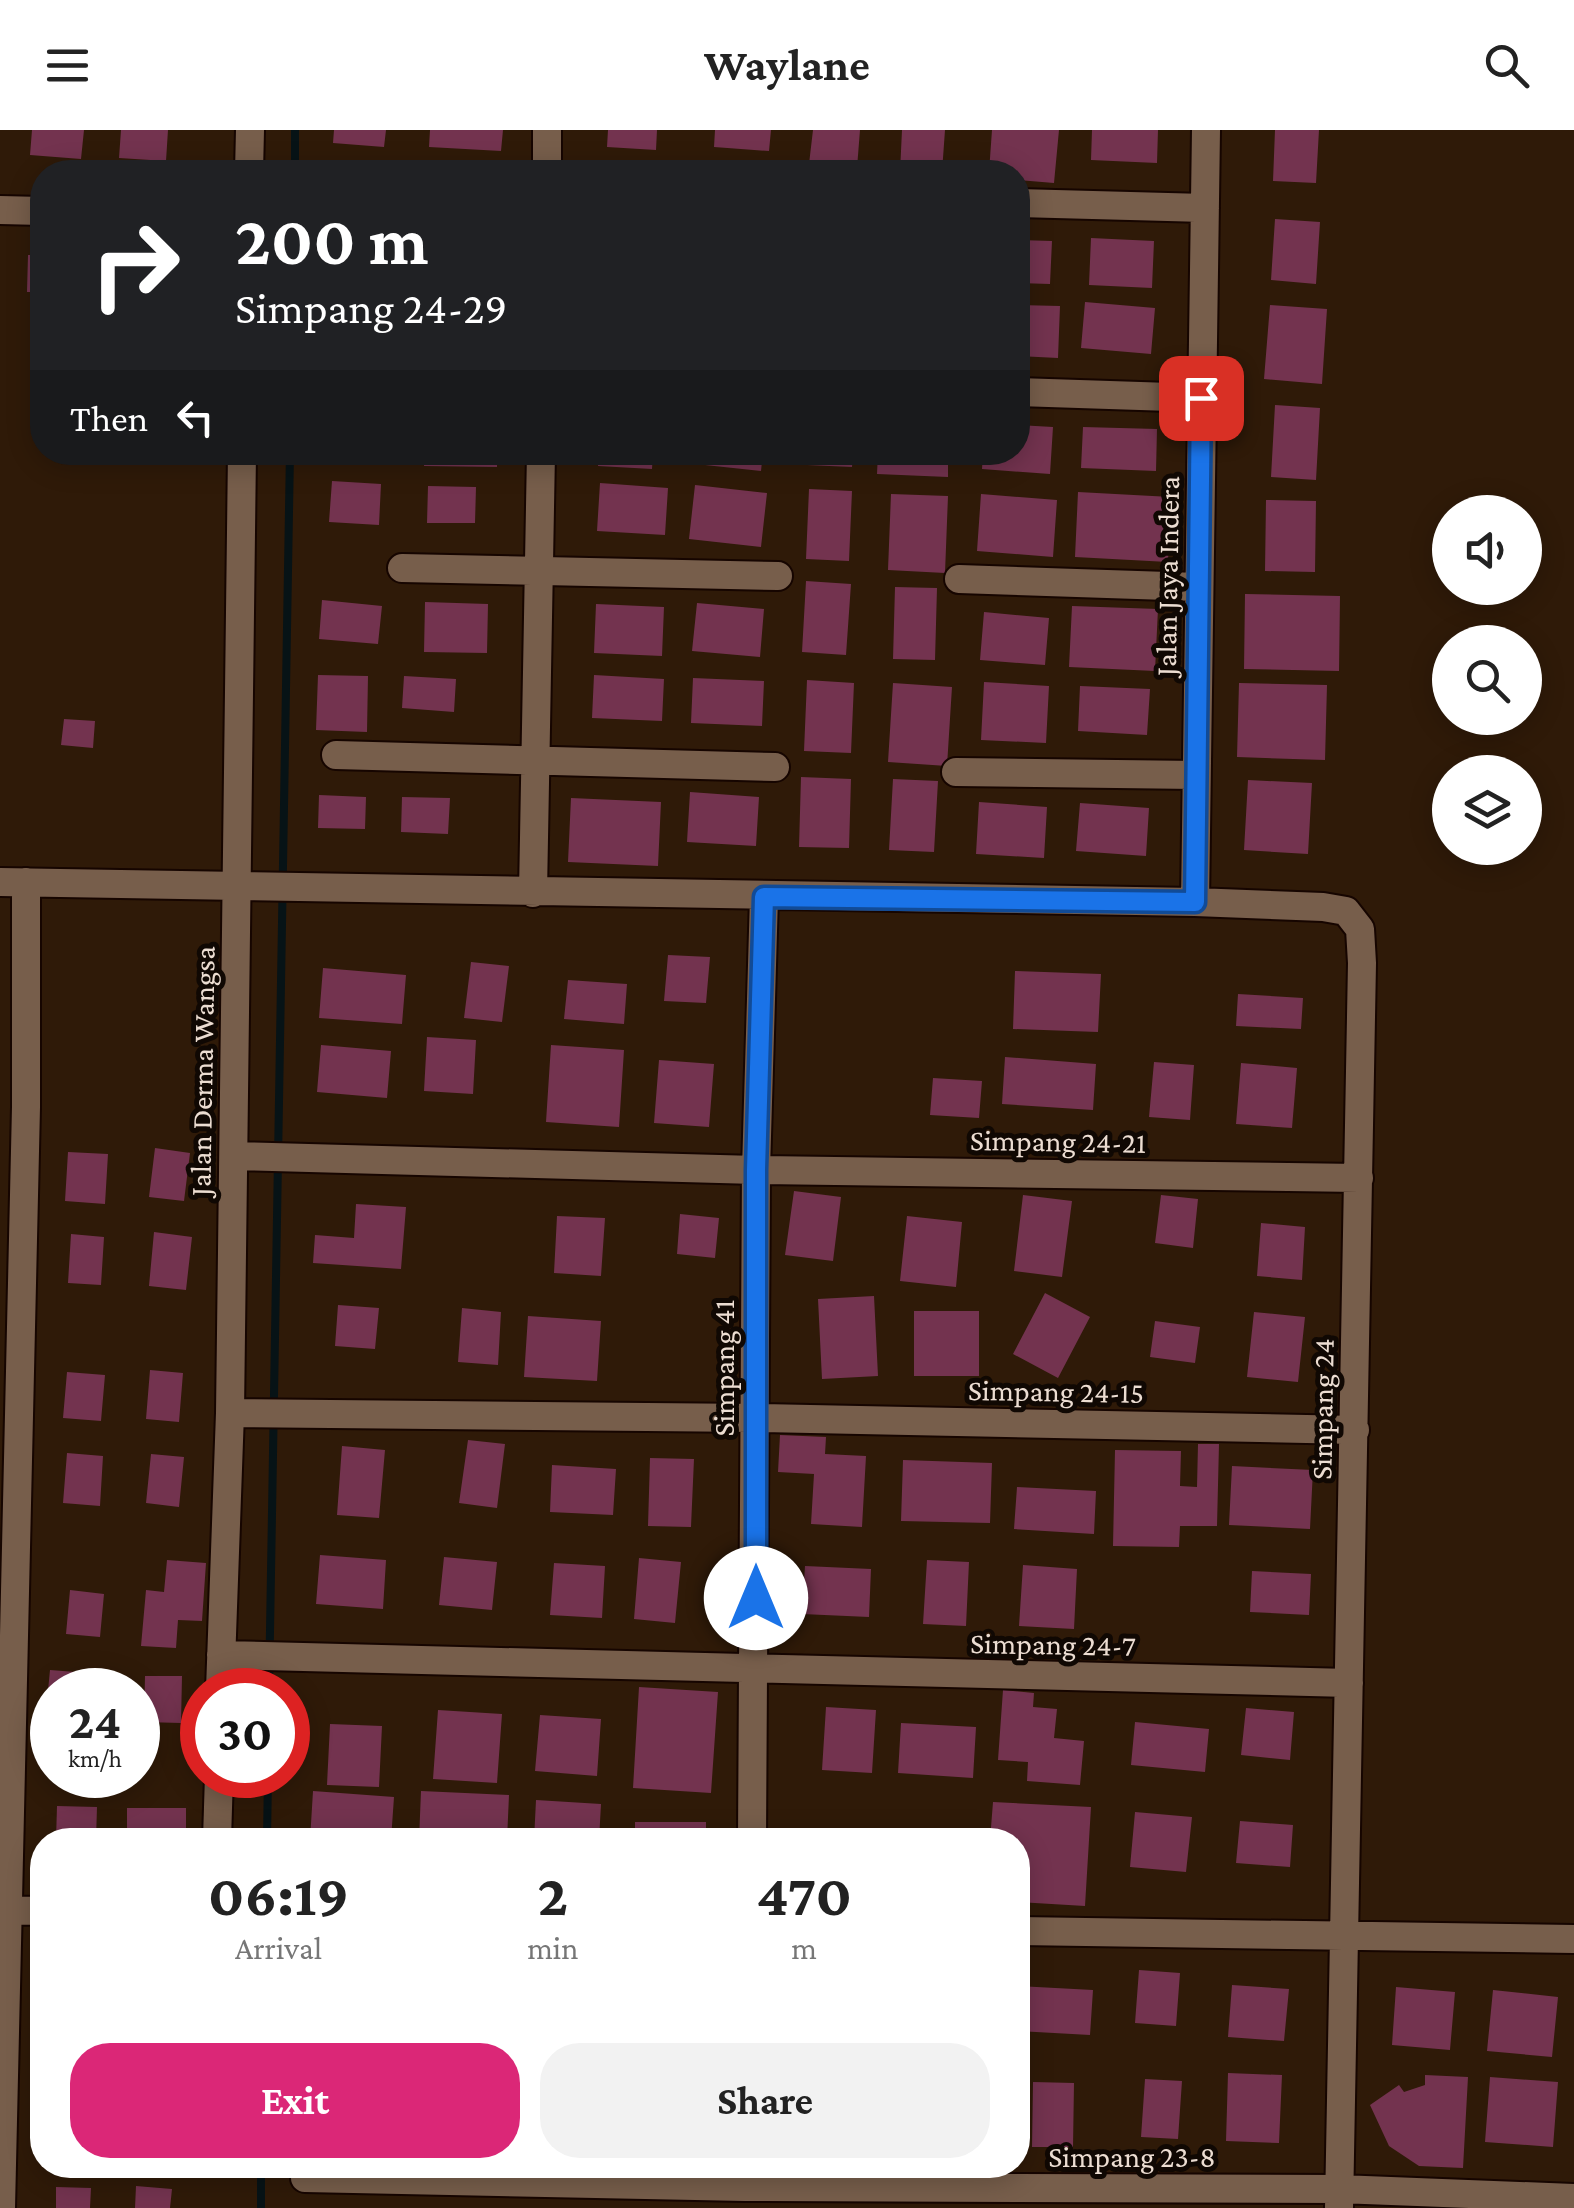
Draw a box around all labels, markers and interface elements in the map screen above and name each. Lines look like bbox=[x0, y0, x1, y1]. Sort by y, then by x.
icon: menu bbox=[40, 38, 95, 93]
icon: search bbox=[1479, 38, 1534, 93]
text: Waylane bbox=[704, 40, 870, 90]
icon: right bbox=[70, 200, 200, 330]
text: 200 m bbox=[235, 201, 428, 279]
text: Simpang 24-29 bbox=[235, 283, 507, 333]
pin bbox=[1159, 356, 1244, 441]
icon: arrive bbox=[1174, 371, 1229, 426]
icon: left bbox=[168, 390, 223, 445]
text: Then bbox=[70, 397, 148, 439]
street label: Jalan Jaya Indera bbox=[1149, 476, 1186, 679]
map controls bbox=[1432, 495, 1542, 865]
button: sound bbox=[1432, 495, 1542, 605]
button: search bbox=[1432, 625, 1542, 735]
button: layers bbox=[1432, 755, 1542, 865]
street label: Jalan Derma Wangsa bbox=[183, 946, 222, 1199]
street label: Simpang 24-21 bbox=[970, 1123, 1146, 1160]
street label: Simpang 41 bbox=[707, 1299, 741, 1437]
street label: Simpang 24 bbox=[1304, 1338, 1341, 1480]
street label: Simpang 24-15 bbox=[968, 1373, 1144, 1410]
position arrow bbox=[704, 1546, 808, 1650]
street label: Simpang 24-7 bbox=[970, 1626, 1136, 1663]
speed limit sign: 30 bbox=[180, 1668, 310, 1798]
text: 24 bbox=[69, 1693, 121, 1749]
text: km/h bbox=[68, 1745, 122, 1772]
text: 06:19 bbox=[208, 1861, 349, 1928]
text: 2 bbox=[537, 1861, 568, 1928]
text: 470 bbox=[756, 1861, 852, 1928]
text: Arrival bbox=[235, 1930, 322, 1966]
text: min bbox=[527, 1930, 578, 1966]
text: m bbox=[791, 1930, 817, 1966]
button: Exit bbox=[70, 2043, 520, 2158]
button: Share bbox=[540, 2043, 990, 2158]
street label: Simpang 23-8 bbox=[1048, 2140, 1216, 2174]

